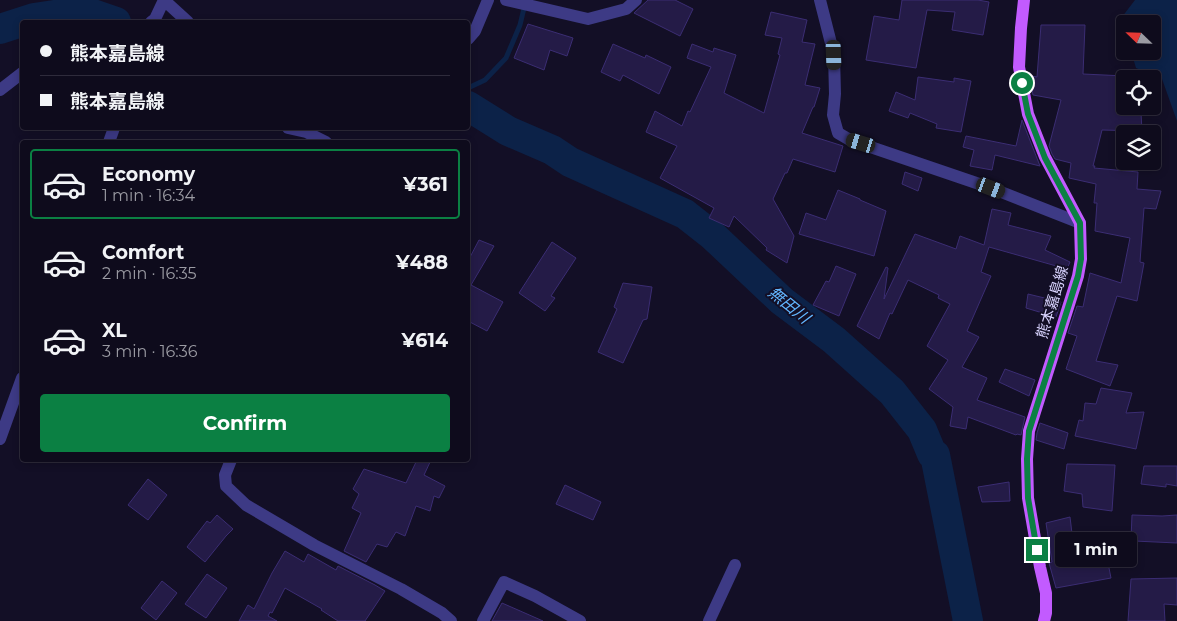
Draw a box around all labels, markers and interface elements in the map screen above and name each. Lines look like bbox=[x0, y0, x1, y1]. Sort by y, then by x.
north arrow bbox=[1116, 15, 1161, 60]
map controls bbox=[1116, 15, 1161, 170]
car bbox=[825, 40, 842, 70]
text: 熊本嘉島線 bbox=[70, 42, 165, 65]
button: locate bbox=[1116, 70, 1161, 115]
route start bbox=[1011, 72, 1033, 94]
text: 熊本嘉島線 bbox=[70, 90, 165, 113]
button: layers bbox=[1116, 125, 1161, 170]
car bbox=[844, 131, 877, 155]
icon: car bbox=[42, 162, 87, 207]
text: Economy bbox=[102, 163, 195, 186]
text: ¥361 bbox=[403, 173, 448, 196]
car bbox=[974, 176, 1007, 200]
text: 1 min · 16:34 bbox=[102, 186, 195, 205]
icon: car bbox=[42, 240, 87, 285]
text: Comfort bbox=[102, 241, 184, 264]
text: ¥488 bbox=[396, 251, 448, 274]
street label: 熊本嘉島線 bbox=[1032, 263, 1072, 341]
text: 2 min · 16:35 bbox=[102, 264, 197, 283]
water label: 無田川 bbox=[764, 283, 815, 329]
icon: car bbox=[42, 318, 87, 363]
text: XL bbox=[102, 319, 127, 342]
text: ¥614 bbox=[402, 329, 448, 352]
text: 3 min · 16:36 bbox=[102, 342, 197, 361]
button: Confirm bbox=[40, 394, 450, 452]
callout: 1 min bbox=[1054, 532, 1137, 568]
route end bbox=[1026, 539, 1048, 561]
text: 1 min bbox=[1074, 540, 1118, 559]

